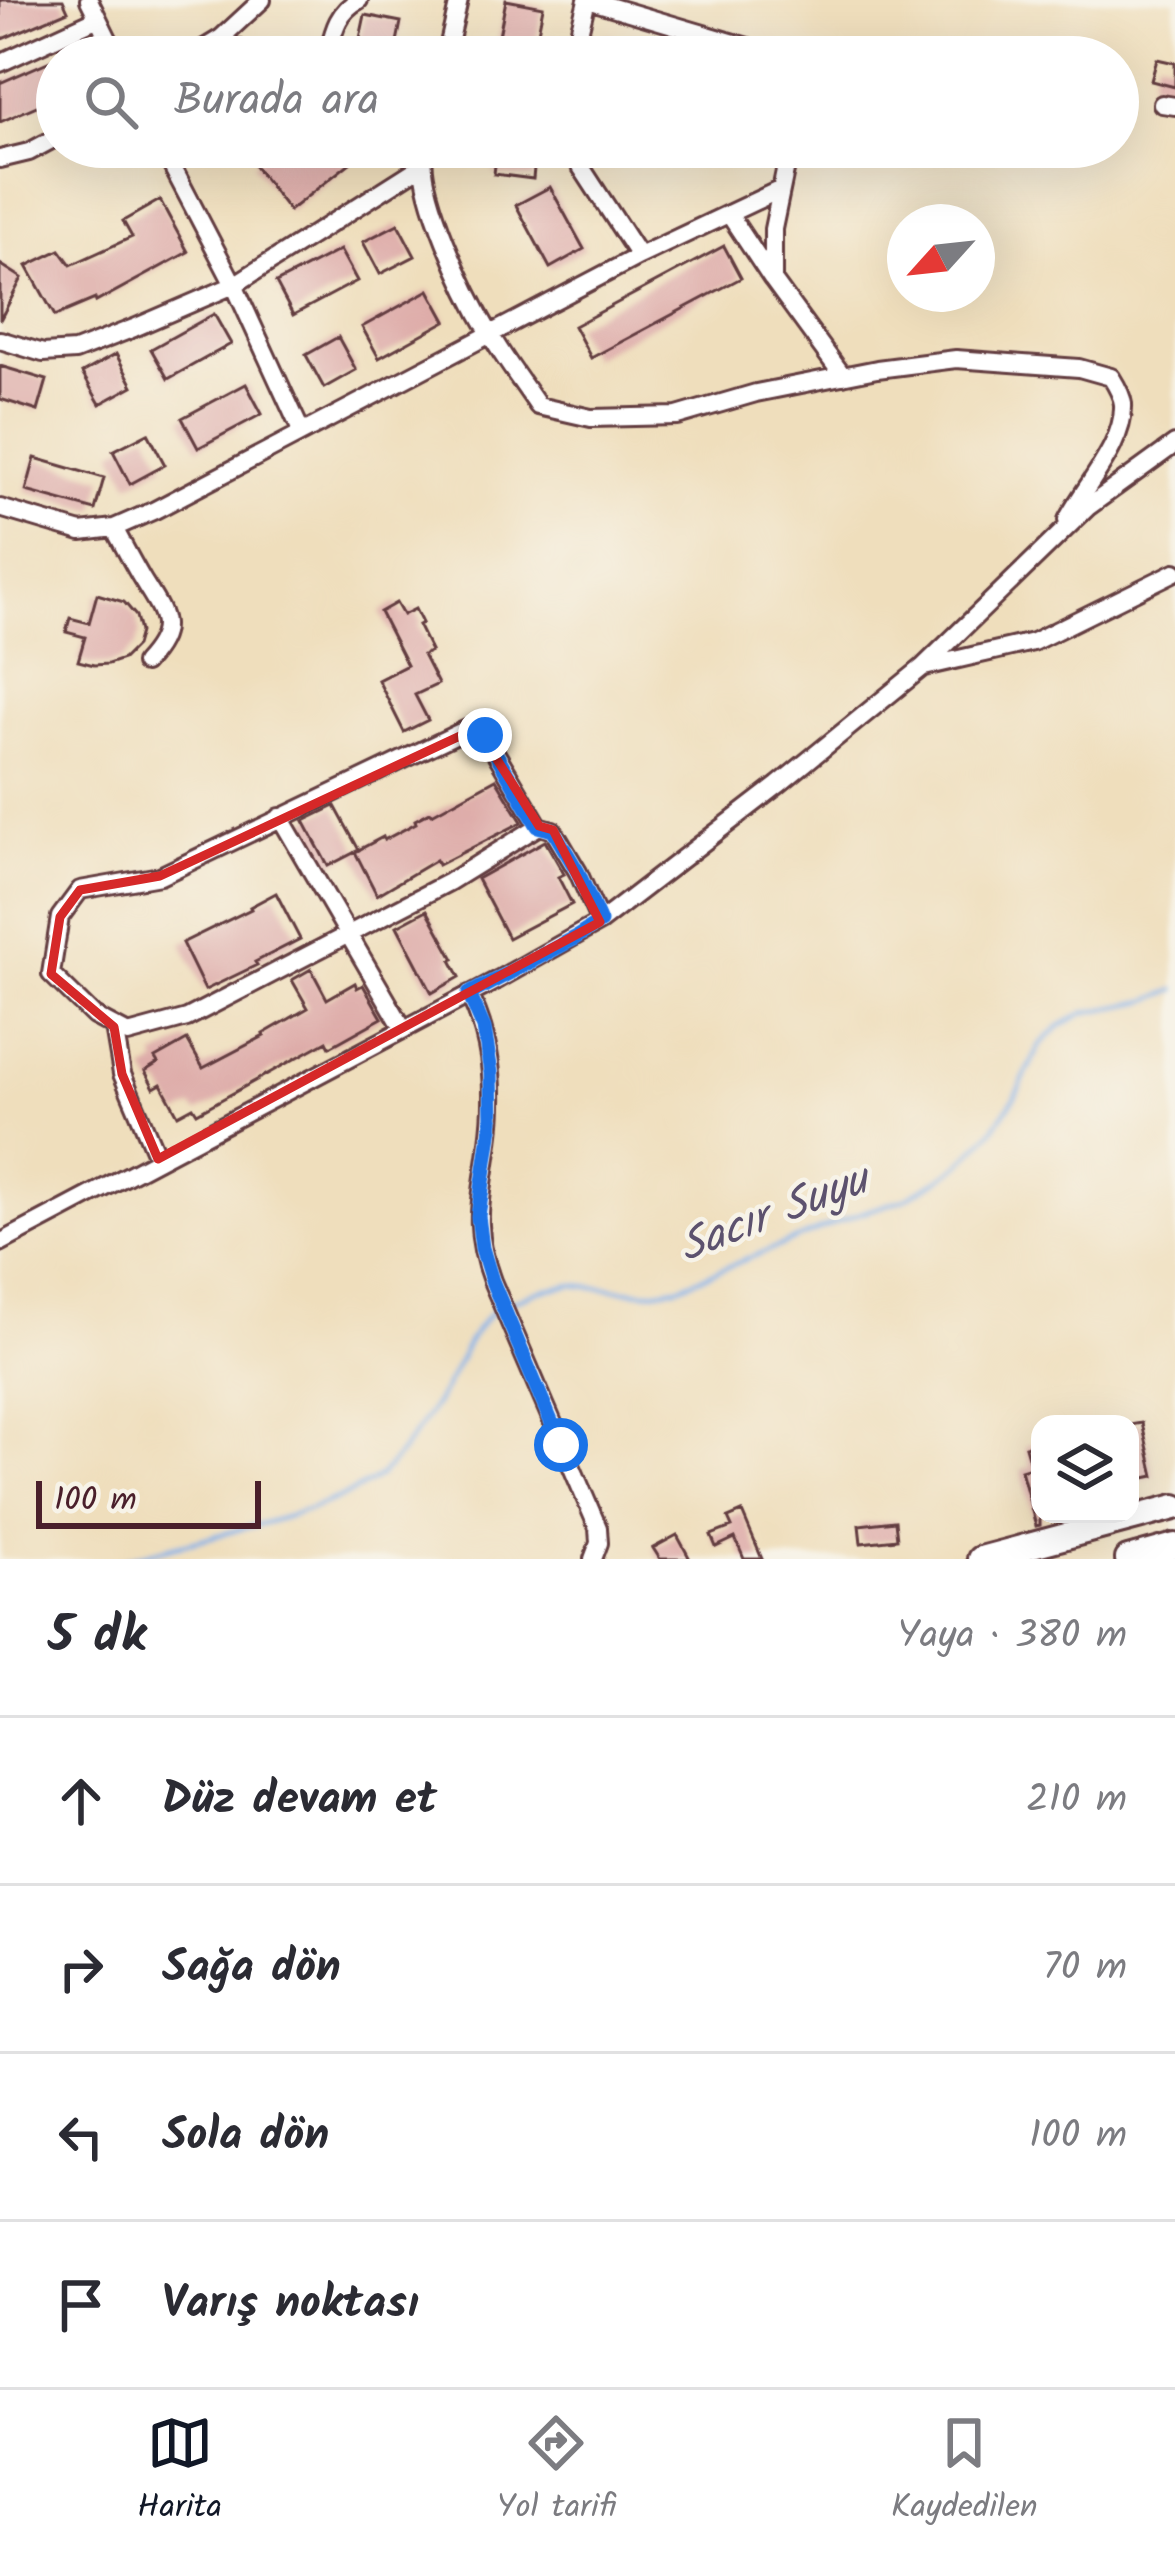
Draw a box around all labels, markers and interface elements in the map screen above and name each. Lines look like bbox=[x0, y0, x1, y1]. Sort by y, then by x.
search box bbox=[36, 36, 1139, 168]
text: Burada ara bbox=[174, 66, 379, 138]
icon: search bbox=[78, 69, 144, 135]
north arrow bbox=[887, 204, 995, 312]
route end bbox=[458, 708, 512, 762]
water label: Sacır Suyu bbox=[669, 1144, 883, 1284]
map controls bbox=[1031, 1415, 1139, 1523]
button: layers bbox=[1031, 1415, 1139, 1523]
route start bbox=[534, 1418, 588, 1472]
scale bar bbox=[36, 1475, 261, 1528]
text: 100 m bbox=[54, 1475, 137, 1528]
text: 5 dk bbox=[48, 1597, 146, 1678]
text: Yaya · 380 m bbox=[897, 1606, 1127, 1668]
text: Düz devam et bbox=[162, 1765, 437, 1837]
icon: ahead bbox=[48, 1768, 114, 1834]
text: 210 m bbox=[1026, 1770, 1127, 1832]
text: Sağa dön bbox=[162, 1933, 341, 2005]
icon: right bbox=[48, 1936, 114, 2002]
text: 70 m bbox=[1043, 1938, 1127, 2000]
text: Sola dön bbox=[162, 2101, 329, 2173]
icon: left bbox=[48, 2104, 114, 2170]
text: 100 m bbox=[1029, 2106, 1127, 2168]
text: Varış noktası bbox=[162, 2269, 419, 2341]
icon: arrive bbox=[48, 2272, 114, 2338]
tab: Harita bbox=[137, 2410, 222, 2535]
tab: Yol tarifi bbox=[497, 2410, 616, 2535]
tab: Kaydedilen bbox=[891, 2410, 1038, 2535]

